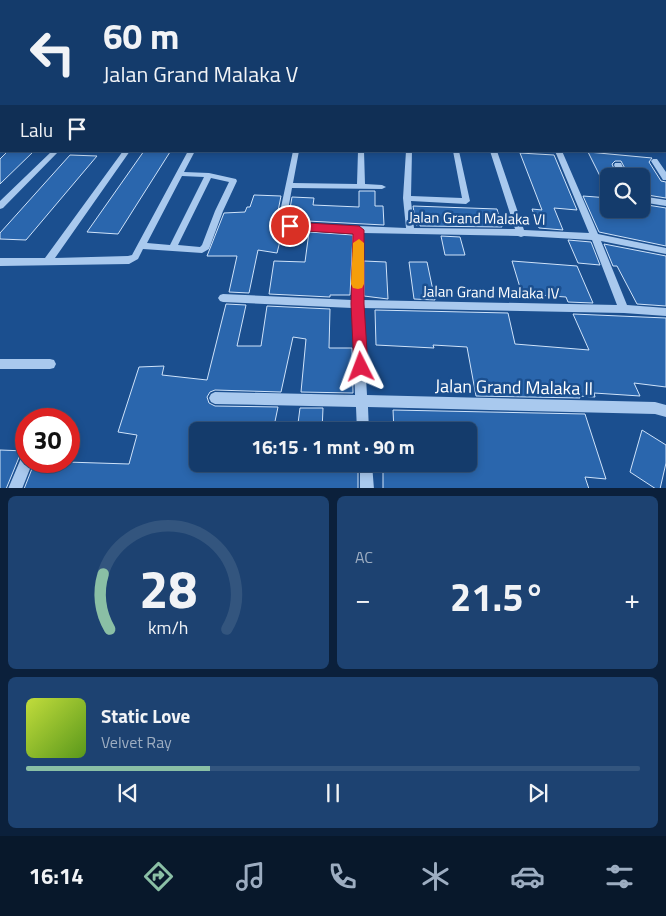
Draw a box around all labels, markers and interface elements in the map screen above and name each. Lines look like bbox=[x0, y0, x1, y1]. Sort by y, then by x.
text: 60 m bbox=[103, 9, 179, 63]
icon: left bbox=[20, 20, 85, 85]
text: Jalan Grand Malaka V bbox=[103, 57, 298, 91]
text: Lalu bbox=[20, 115, 53, 144]
icon: arrive bbox=[63, 115, 91, 143]
map controls bbox=[600, 168, 650, 218]
button: search bbox=[600, 168, 650, 218]
pin bbox=[269, 205, 311, 247]
street label: Jalan Grand Malaka VI bbox=[408, 205, 546, 231]
icon: arrive bbox=[276, 212, 304, 240]
street label: Jalan Grand Malaka IV bbox=[422, 279, 560, 305]
position arrow bbox=[334, 340, 386, 392]
street label: Jalan Grand Malaka II bbox=[435, 372, 593, 402]
speed limit sign: 30 bbox=[15, 408, 80, 473]
text: 16:15 · 1 mnt · 90 m bbox=[251, 432, 415, 461]
text: AC bbox=[355, 545, 373, 569]
text: 28 bbox=[139, 549, 198, 628]
text: 21.5° bbox=[450, 568, 545, 626]
text: − bbox=[355, 577, 371, 620]
text: + bbox=[624, 577, 640, 620]
text: km/h bbox=[148, 614, 189, 641]
text: Static Love bbox=[101, 701, 190, 730]
text: Velvet Ray bbox=[101, 730, 172, 754]
icon: previous bbox=[114, 779, 142, 807]
icon: pause bbox=[319, 779, 347, 807]
icon: next bbox=[524, 779, 552, 807]
text: 16:14 bbox=[29, 859, 84, 893]
icon: directions bbox=[141, 859, 176, 894]
icon: music bbox=[233, 859, 268, 894]
icon: phone bbox=[325, 859, 360, 894]
icon: climate bbox=[418, 859, 453, 894]
icon: car bbox=[510, 859, 545, 894]
icon: filters bbox=[602, 859, 637, 894]

